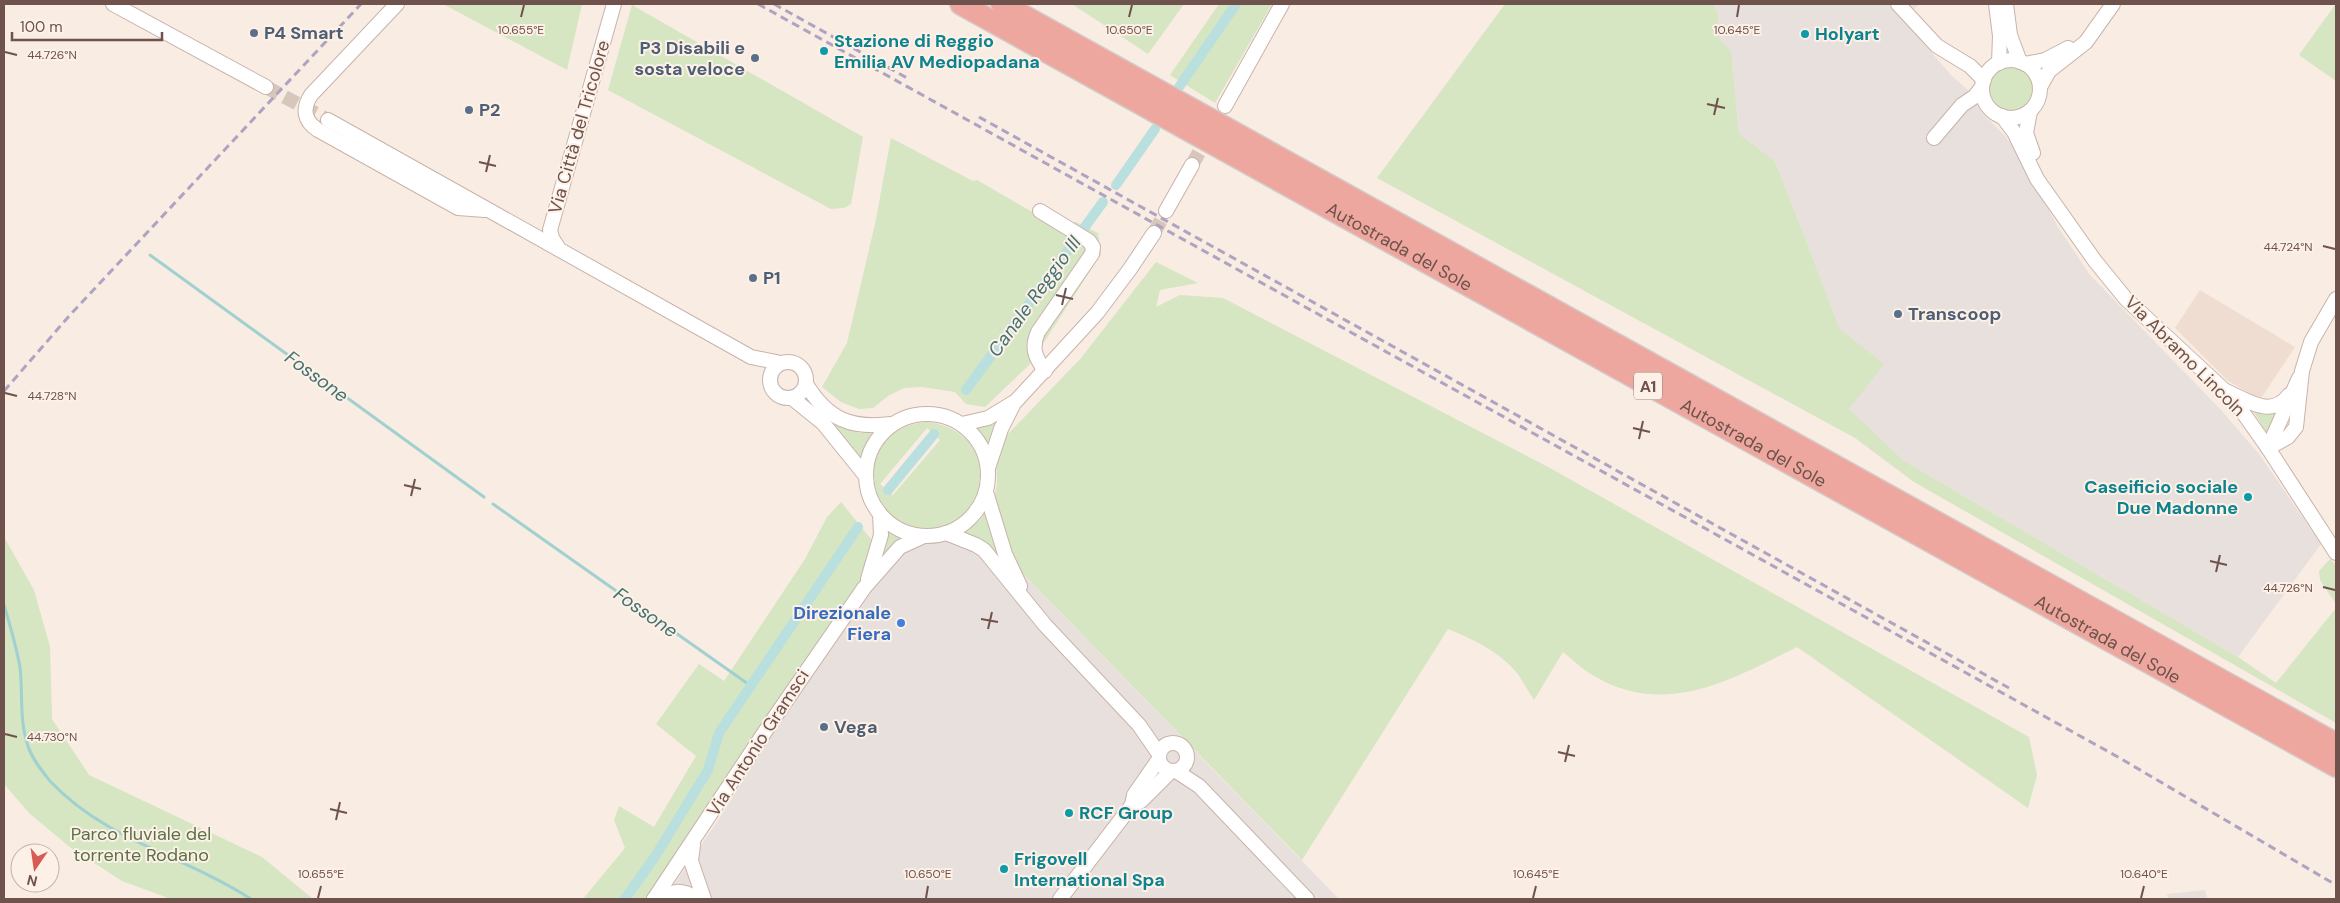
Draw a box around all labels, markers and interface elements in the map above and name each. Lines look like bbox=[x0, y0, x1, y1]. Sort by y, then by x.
scale bar bbox=[12, 10, 162, 42]
text: 100 m bbox=[20, 17, 63, 37]
place label: P4 Smart bbox=[264, 21, 344, 45]
text: 10.655°E bbox=[498, 22, 544, 38]
text: 10.650°E bbox=[1105, 22, 1153, 38]
text: 10.645°E bbox=[1714, 22, 1760, 38]
place label: Holyart bbox=[1815, 22, 1879, 46]
marker: P4 Smart bbox=[248, 27, 260, 39]
marker: Holyart bbox=[1799, 28, 1811, 40]
place label: Stazione di Reggio Emilia AV Mediopadana bbox=[834, 29, 1040, 74]
place label: P3 Disabili e sosta veloce bbox=[634, 36, 745, 81]
street label: Via Città del Tricolore bbox=[543, 37, 615, 217]
marker: Stazione di Reggio Emilia AV Mediopadana bbox=[818, 45, 830, 57]
text: 44.726°N bbox=[27, 47, 77, 63]
marker: P3 Disabili e sosta veloce bbox=[749, 52, 761, 64]
place label: P2 bbox=[479, 98, 500, 122]
marker: P2 bbox=[463, 104, 475, 116]
street label: Autostrada del Sole bbox=[1322, 197, 1476, 297]
water label: Canale Reggio III bbox=[982, 230, 1087, 362]
text: 44.724°N bbox=[2263, 239, 2313, 255]
place label: P1 bbox=[763, 266, 781, 290]
marker: P1 bbox=[747, 272, 759, 284]
street label: Via Abramo Lincoln bbox=[2119, 290, 2251, 422]
place label: Transcoop bbox=[1908, 302, 2001, 326]
marker: Transcoop bbox=[1892, 308, 1904, 320]
water label: Fossone bbox=[280, 345, 354, 408]
road number: A1 bbox=[1634, 372, 1662, 400]
text: 44.728°N bbox=[27, 388, 77, 404]
street label: Autostrada del Sole bbox=[1676, 393, 1831, 493]
place label: Caseificio sociale Due Madonne bbox=[2084, 475, 2238, 520]
marker: Caseificio sociale Due Madonne bbox=[2242, 491, 2254, 503]
text: 44.726°N bbox=[2263, 580, 2313, 596]
water label: Fossone bbox=[609, 581, 683, 644]
street label: Autostrada del Sole bbox=[2030, 589, 2185, 690]
place label: Direzionale Fiera bbox=[793, 601, 891, 646]
marker: Direzionale Fiera bbox=[895, 617, 907, 629]
street label: Via Antonio Gramsci bbox=[701, 665, 815, 821]
place label: Vega bbox=[834, 715, 878, 739]
marker: Vega bbox=[818, 721, 830, 733]
text: 44.730°N bbox=[27, 729, 77, 745]
place label: RCF Group bbox=[1079, 801, 1173, 825]
marker: RCF Group bbox=[1063, 807, 1075, 819]
park label: Parco fluviale del torrente Rodano bbox=[71, 822, 211, 867]
north arrow bbox=[10, 843, 60, 893]
place label: Frigovell International Spa bbox=[1014, 847, 1165, 892]
marker: Frigovell International Spa bbox=[998, 863, 1010, 875]
text: 10.655°E bbox=[298, 866, 344, 882]
text: 10.650°E bbox=[904, 866, 952, 882]
text: 10.645°E bbox=[1513, 866, 1559, 882]
text: 10.640°E bbox=[2120, 866, 2168, 882]
text: N bbox=[25, 871, 39, 891]

